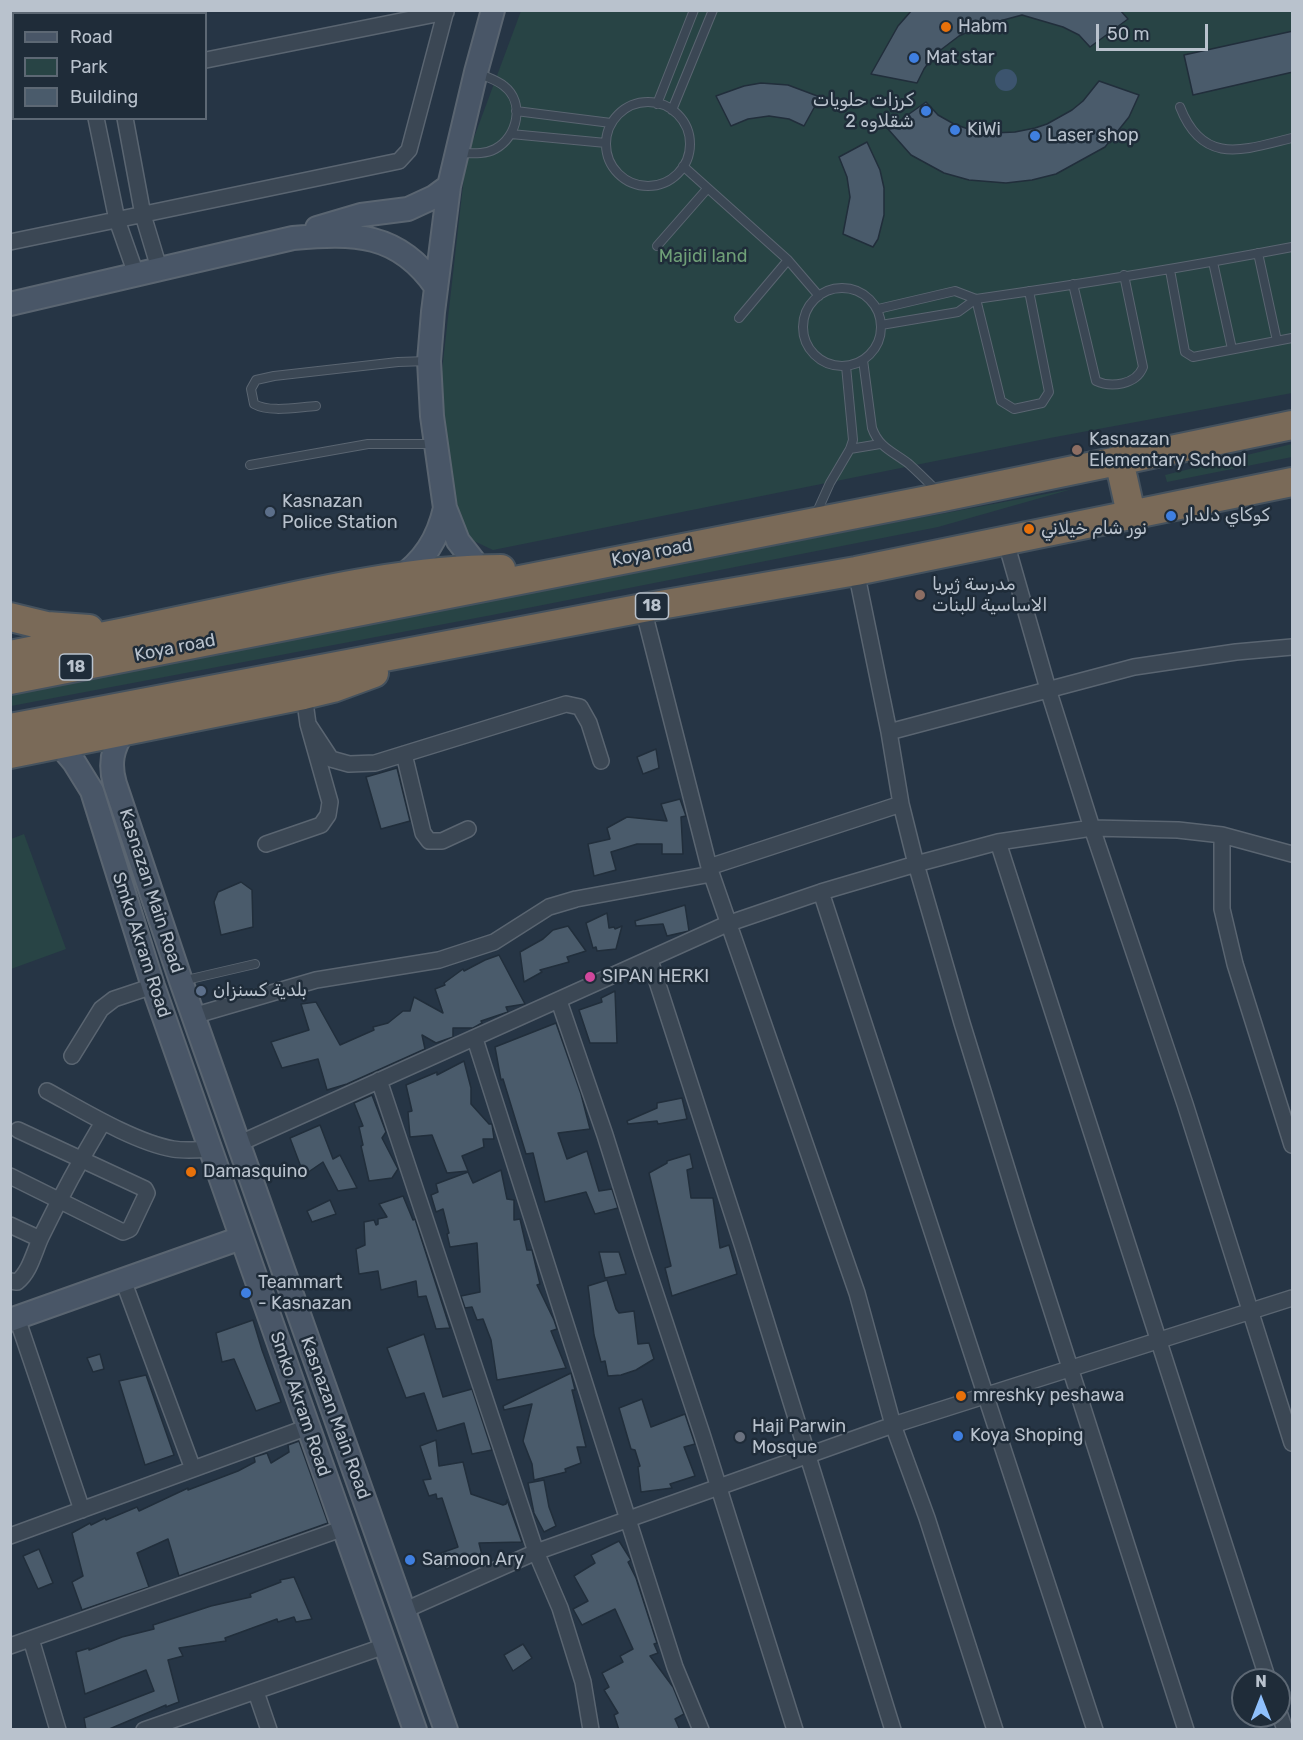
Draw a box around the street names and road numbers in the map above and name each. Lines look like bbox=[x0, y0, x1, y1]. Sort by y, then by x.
street label: Koya road bbox=[610, 535, 694, 571]
road number: 18 bbox=[636, 593, 668, 619]
street label: Koya road bbox=[133, 630, 217, 666]
road number: 18 bbox=[60, 654, 92, 680]
street label: Kasnazan Main Road bbox=[114, 806, 188, 976]
street label: Smko Akram Road bbox=[107, 869, 175, 1021]
street label: Smko Akram Road bbox=[265, 1329, 335, 1479]
street label: Kasnazan Main Road bbox=[296, 1334, 374, 1502]

